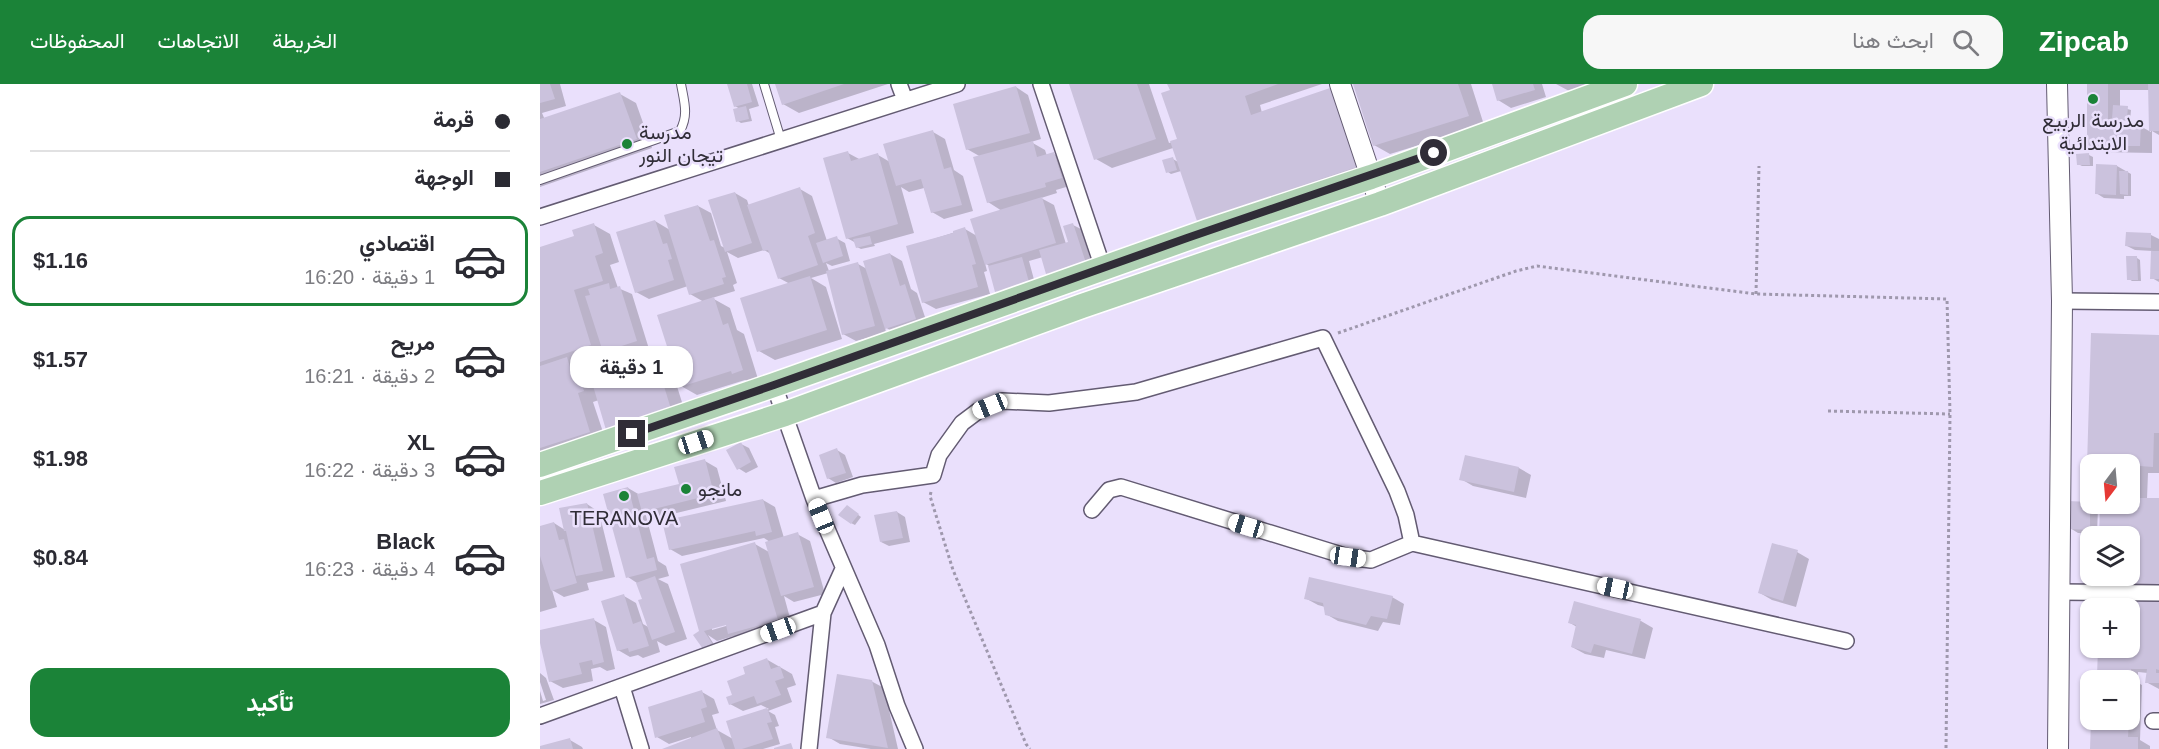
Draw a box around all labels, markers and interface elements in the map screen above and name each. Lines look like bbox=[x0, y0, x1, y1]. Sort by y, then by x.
search box bbox=[1583, 15, 2003, 69]
icon: search bbox=[1949, 26, 1982, 59]
text: Zipcab bbox=[2039, 26, 2129, 57]
text: ابحث هنا bbox=[1852, 28, 1934, 53]
text: المحفوظات bbox=[30, 29, 125, 52]
text: الاتجاهات bbox=[158, 29, 239, 52]
text: الخريطة bbox=[272, 29, 337, 52]
marker: مدرسة الربيع الابتدائية bbox=[2086, 92, 2100, 106]
text: قرمة bbox=[433, 107, 474, 132]
place label: مدرسة الربيع الابتدائية bbox=[2042, 109, 2144, 155]
place label: مدرسة تيجان النور bbox=[638, 121, 723, 168]
marker: مدرسة تيجان النور bbox=[620, 137, 634, 151]
route start bbox=[1420, 139, 1447, 166]
text: الوجهة bbox=[414, 165, 474, 190]
text: اقتصادي bbox=[359, 231, 435, 256]
icon: car bbox=[453, 234, 507, 288]
text: $1.16 bbox=[33, 248, 88, 273]
text: 1 دقيقة · 16:20 bbox=[304, 266, 435, 288]
text: مريح bbox=[391, 330, 435, 355]
icon: car bbox=[453, 333, 507, 387]
text: $1.57 bbox=[33, 347, 88, 372]
callout: 1 دقيقة bbox=[571, 347, 694, 389]
text: 1 دقيقة bbox=[600, 356, 663, 378]
text: 2 دقيقة · 16:21 bbox=[304, 365, 435, 387]
car bbox=[970, 391, 1010, 421]
route end bbox=[618, 420, 645, 447]
car bbox=[676, 428, 716, 456]
text: XL bbox=[407, 430, 435, 455]
icon: car bbox=[453, 432, 507, 486]
text: $1.98 bbox=[33, 446, 88, 471]
north arrow bbox=[2080, 454, 2140, 514]
map controls bbox=[2080, 454, 2140, 730]
text: 3 دقيقة · 16:22 bbox=[304, 459, 435, 481]
place label: مانجو bbox=[698, 478, 742, 502]
marker: مانجو bbox=[679, 482, 693, 496]
marker: TERANOVA bbox=[617, 489, 631, 503]
car bbox=[806, 496, 836, 536]
place label: TERANOVA bbox=[570, 507, 679, 529]
car bbox=[1226, 512, 1266, 540]
button: layers bbox=[2080, 526, 2140, 586]
text: Black bbox=[376, 529, 435, 554]
icon: car bbox=[453, 531, 507, 585]
text: $0.84 bbox=[33, 545, 88, 570]
car bbox=[1329, 546, 1367, 568]
text: 4 دقيقة · 16:23 bbox=[304, 558, 435, 580]
car bbox=[1596, 575, 1634, 601]
button: + bbox=[2080, 598, 2140, 658]
car bbox=[758, 615, 798, 645]
button: تأكيد bbox=[30, 668, 510, 737]
button: − bbox=[2080, 670, 2140, 730]

